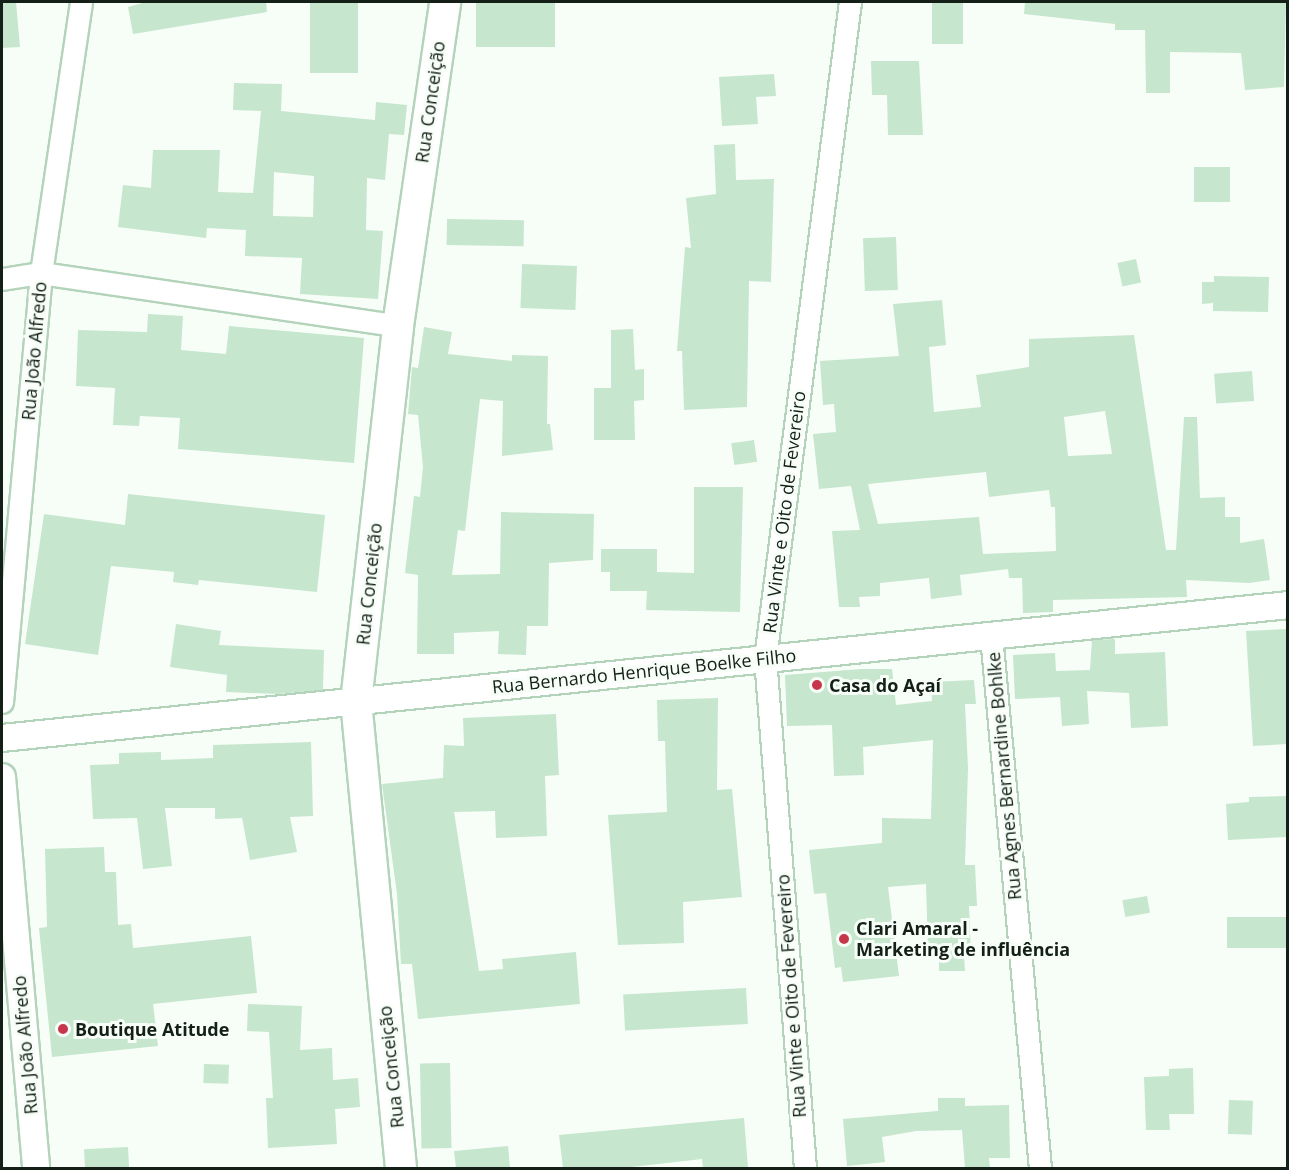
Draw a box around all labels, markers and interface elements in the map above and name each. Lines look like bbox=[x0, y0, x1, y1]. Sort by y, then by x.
street label: Rua Conceição bbox=[411, 40, 449, 164]
street label: Rua João Alfredo bbox=[17, 281, 51, 421]
street label: Rua Vinte e Oito de Fevereiro bbox=[758, 390, 810, 634]
street label: Rua Conceição bbox=[352, 522, 386, 646]
street label: Rua Bernardo Henrique Boelke Filho bbox=[491, 644, 797, 698]
street label: Rua Agnes Bernardine Bohlke bbox=[982, 651, 1026, 901]
place label: Casa do Açaí bbox=[829, 674, 941, 696]
marker: Casa do Açaí bbox=[810, 678, 824, 692]
street label: Rua Vinte e Oito de Fevereiro bbox=[772, 874, 810, 1118]
place label: Clari Amaral - Marketing de influência bbox=[856, 918, 1070, 960]
marker: Clari Amaral - Marketing de influência bbox=[837, 932, 851, 946]
street label: Rua João Alfredo bbox=[8, 975, 42, 1115]
street label: Rua Conceição bbox=[374, 1005, 408, 1129]
place label: Boutique Atitude bbox=[75, 1018, 229, 1040]
marker: Boutique Atitude bbox=[56, 1022, 70, 1036]

